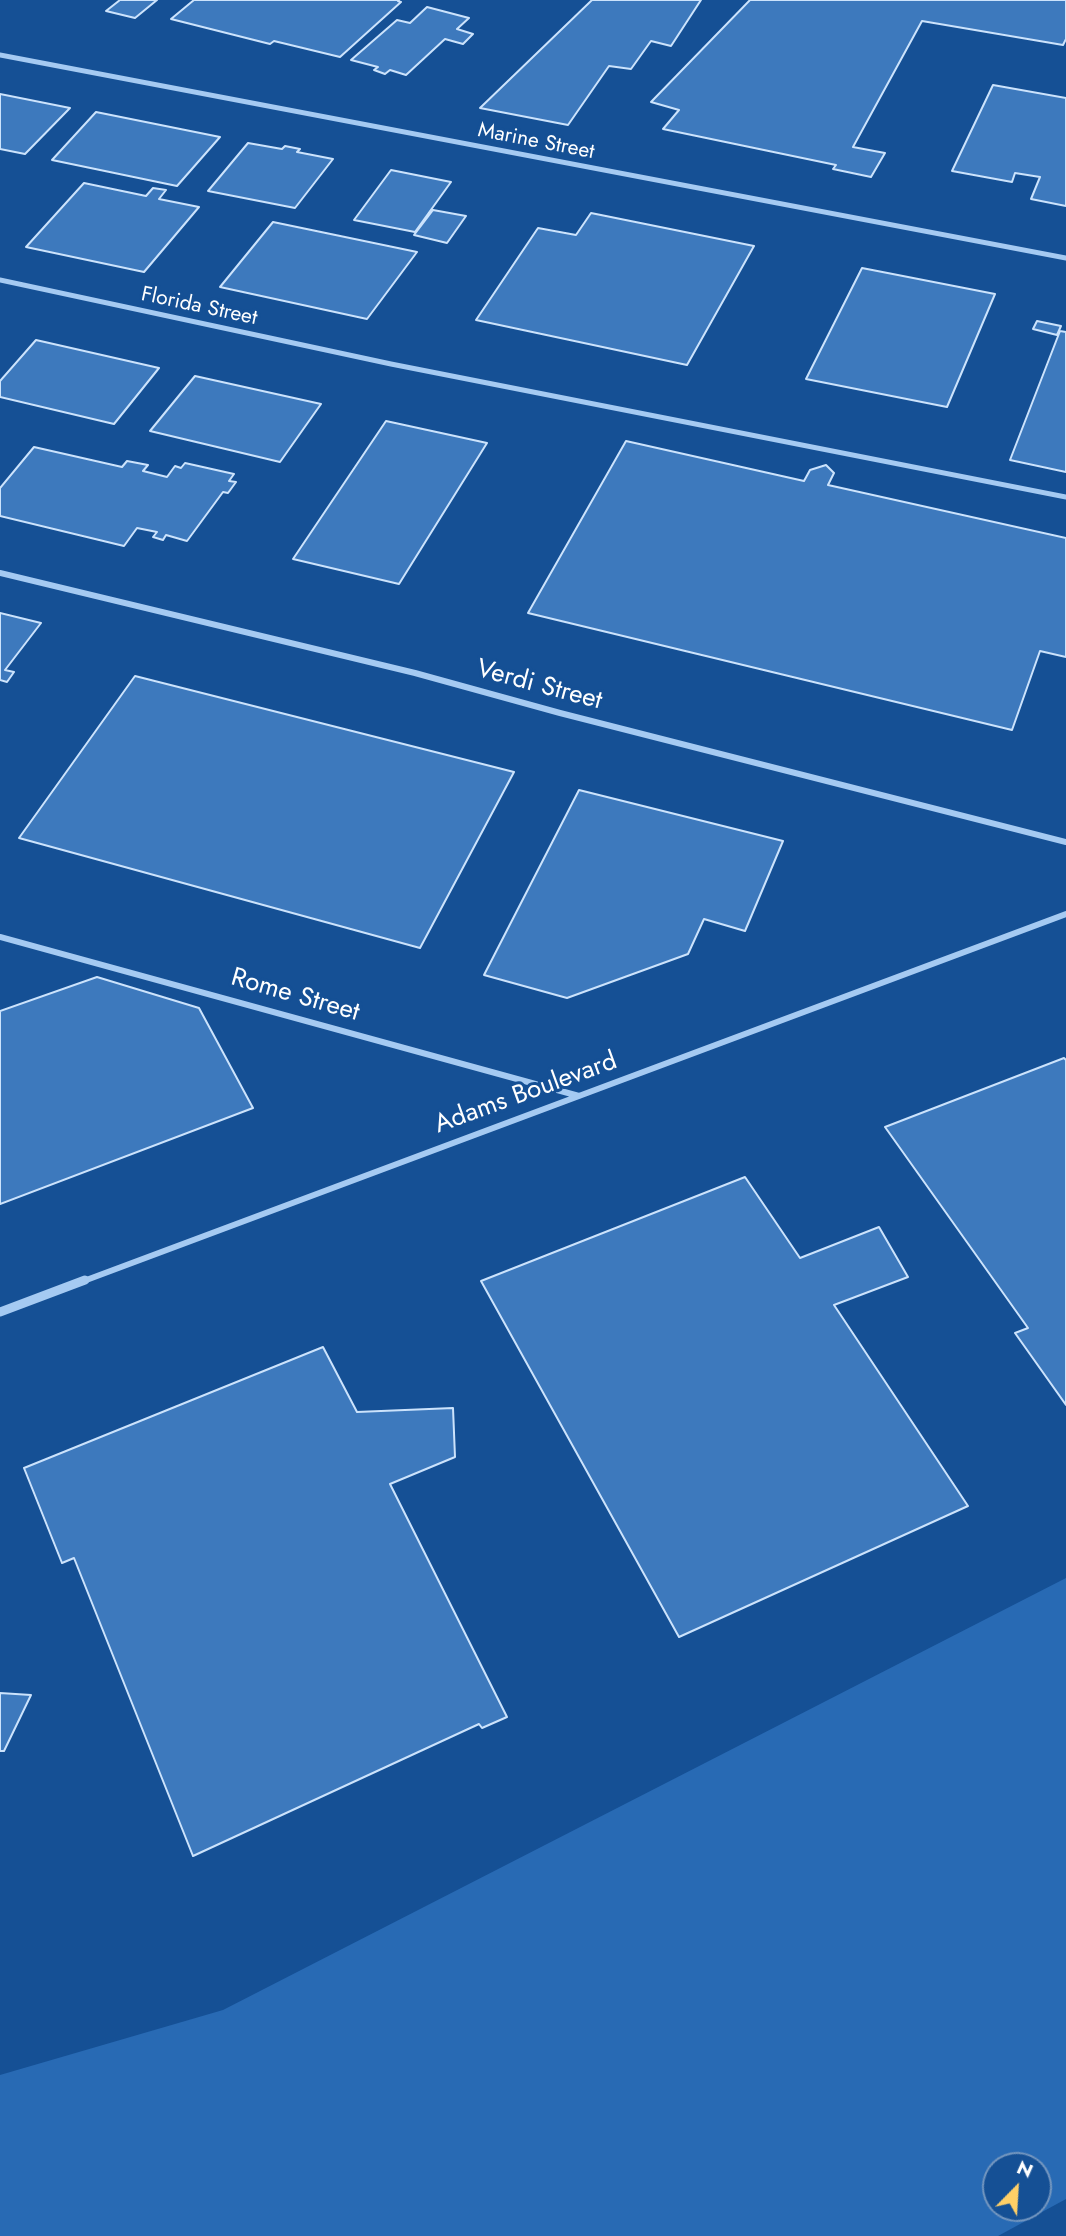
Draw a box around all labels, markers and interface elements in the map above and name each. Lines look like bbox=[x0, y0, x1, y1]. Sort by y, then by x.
street label: Marine Street bbox=[476, 118, 596, 166]
street label: Florida Street bbox=[139, 282, 259, 332]
street label: Verdi Street bbox=[473, 654, 605, 718]
street label: Rome Street bbox=[227, 963, 363, 1029]
street label: Adams Boulevard bbox=[430, 1046, 622, 1142]
north arrow bbox=[982, 2152, 1052, 2222]
text: N bbox=[1013, 2154, 1037, 2185]

